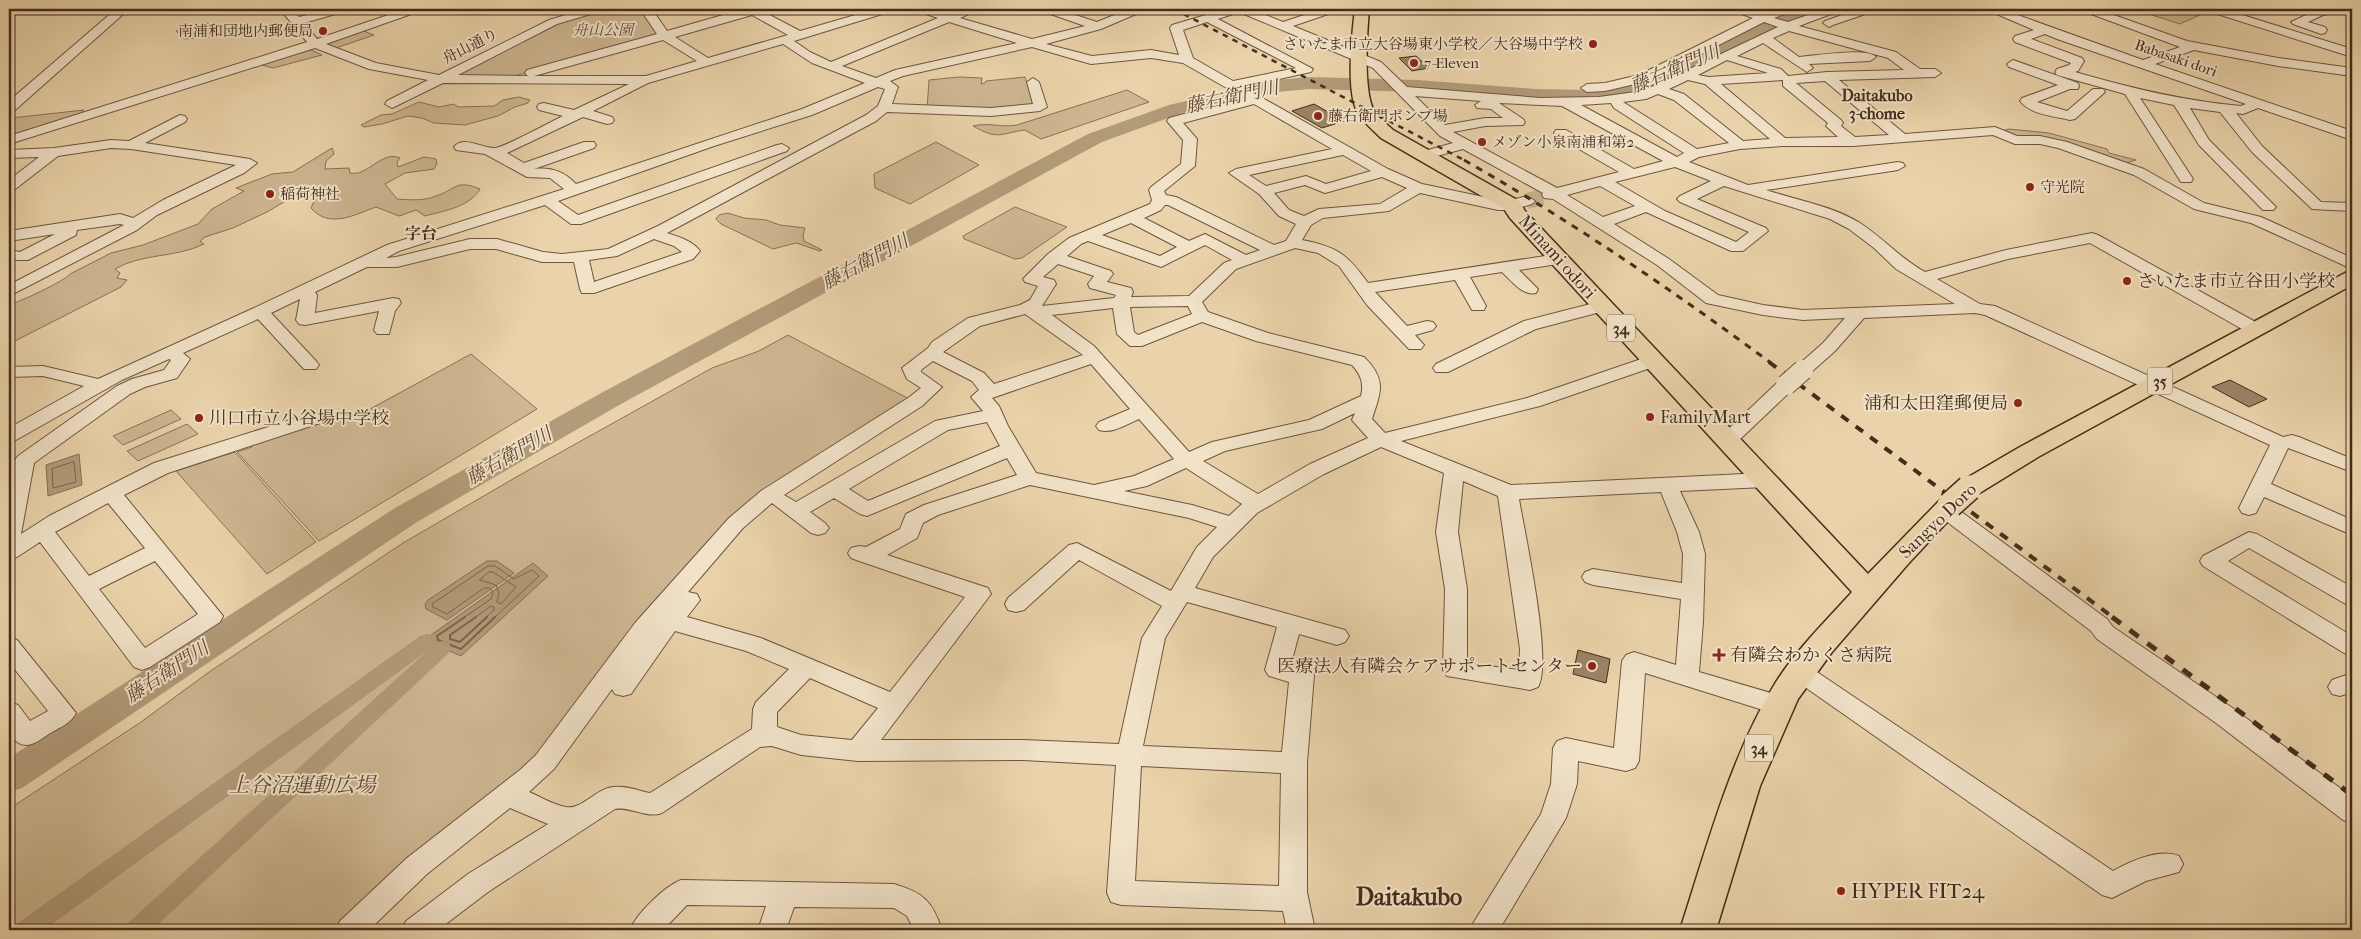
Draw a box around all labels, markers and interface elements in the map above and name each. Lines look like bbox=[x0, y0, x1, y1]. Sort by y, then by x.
park label: 舟山公園 bbox=[573, 21, 636, 39]
place label: 南浦和団地内郵便局 bbox=[178, 22, 313, 40]
street label: 舟山通り bbox=[439, 24, 501, 68]
marker: 南浦和団地内郵便局 bbox=[317, 25, 329, 37]
place label: さいたま市立大谷場東小学校／大谷場中学校 bbox=[1283, 35, 1583, 53]
street label: Babasaki dori bbox=[2133, 36, 2220, 81]
marker: さいたま市立大谷場東小学校／大谷場中学校 bbox=[1587, 38, 1599, 50]
water label: 藤右衛門川 bbox=[1627, 40, 1725, 98]
place label: 7-Eleven bbox=[1424, 54, 1479, 72]
marker: 7-Eleven bbox=[1408, 57, 1420, 69]
water label: 藤右衛門川 bbox=[1183, 76, 1283, 118]
district label: Daitakubo 3-chome bbox=[1841, 86, 1913, 124]
place label: 藤右衛門ポンプ場 bbox=[1328, 107, 1448, 125]
marker: 藤右衛門ポンプ場 bbox=[1312, 110, 1324, 122]
place label: メゾン小泉南浦和第2 bbox=[1492, 133, 1635, 151]
marker: メゾン小泉南浦和第2 bbox=[1476, 136, 1488, 148]
place label: 守光院 bbox=[2040, 178, 2085, 196]
marker: 守光院 bbox=[2024, 181, 2036, 193]
place label: 稲荷神社 bbox=[280, 185, 340, 203]
marker: 稲荷神社 bbox=[264, 188, 276, 200]
street label: Minami odori bbox=[1514, 211, 1601, 304]
district label: 字台 bbox=[405, 224, 437, 243]
water label: 藤右衛門川 bbox=[818, 229, 914, 294]
place label: さいたま市立谷田小学校 bbox=[2137, 271, 2335, 292]
marker: さいたま市立谷田小学校 bbox=[2121, 275, 2133, 287]
road number: 34 bbox=[1607, 314, 1635, 342]
road number: 35 bbox=[2148, 368, 2172, 394]
place label: 浦和太田窪郵便局 bbox=[1864, 393, 2008, 414]
marker: 浦和太田窪郵便局 bbox=[2012, 397, 2024, 409]
place label: FamilyMart bbox=[1660, 407, 1752, 428]
place label: 川口市立小谷場中学校 bbox=[209, 408, 389, 429]
marker: FamilyMart bbox=[1644, 411, 1656, 423]
marker: 川口市立小谷場中学校 bbox=[193, 412, 205, 424]
water label: 藤右衛門川 bbox=[462, 422, 557, 489]
street label: Sangyo Doro bbox=[1895, 479, 1981, 563]
water label: 藤右衛門川 bbox=[121, 636, 214, 707]
place label: 有隣会わかくさ病院 bbox=[1730, 645, 1892, 666]
marker: 有隣会わかくさ病院 bbox=[1712, 648, 1726, 662]
place label: 医療法人有隣会ケアサポートセンター bbox=[1277, 656, 1582, 677]
marker: 医療法人有隣会ケアサポートセンター bbox=[1586, 660, 1598, 672]
road number: 34 bbox=[1745, 734, 1773, 761]
park label: 上谷沼運動広場 bbox=[229, 773, 377, 797]
place label: HYPER FIT24 bbox=[1851, 879, 1985, 903]
district label: Daitakubo bbox=[1356, 883, 1462, 911]
marker: HYPER FIT24 bbox=[1835, 885, 1847, 897]

